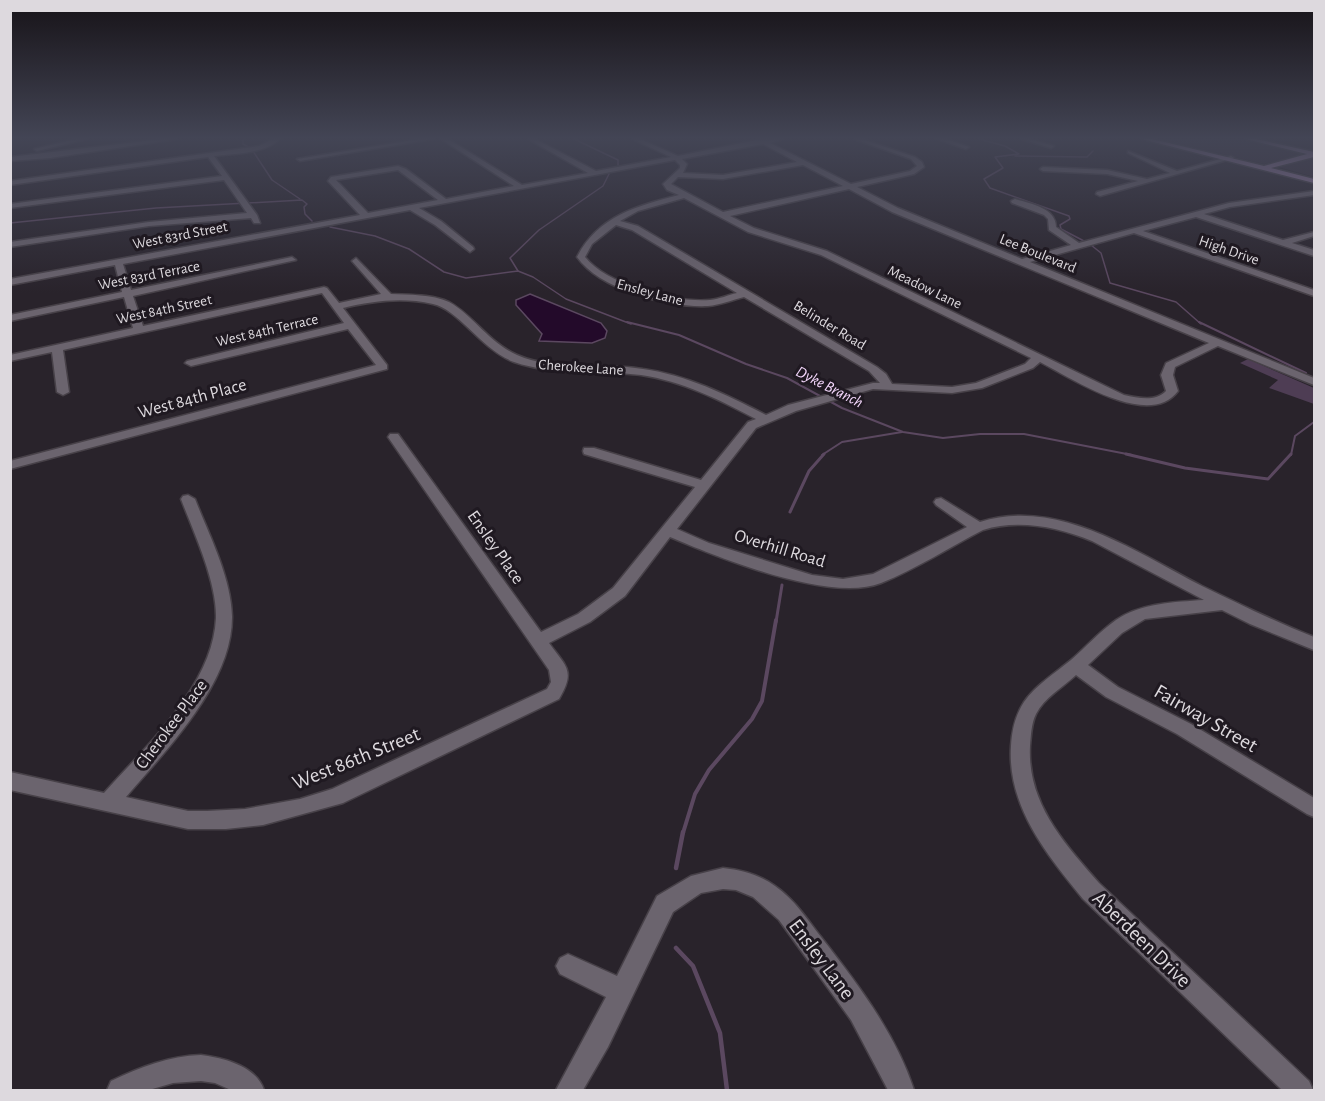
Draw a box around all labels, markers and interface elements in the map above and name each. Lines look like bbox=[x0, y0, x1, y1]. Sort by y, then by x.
street label: West 83rd Street bbox=[131, 219, 229, 252]
street label: Lee Boulevard bbox=[997, 231, 1079, 276]
street label: High Drive bbox=[1197, 233, 1261, 268]
street label: West 83rd Terrace bbox=[97, 258, 201, 293]
street label: Meadow Lane bbox=[885, 263, 964, 312]
street label: Ensley Lane bbox=[615, 276, 685, 308]
street label: West 84th Street bbox=[115, 292, 213, 327]
street label: Belinder Road bbox=[791, 298, 869, 353]
street label: West 84th Terrace bbox=[215, 311, 320, 350]
street label: Cherokee Lane bbox=[538, 357, 624, 378]
water label: Dyke Branch bbox=[793, 363, 866, 411]
street label: West 84th Place bbox=[136, 376, 248, 422]
street label: Ensley Place bbox=[463, 508, 527, 588]
street label: Overhill Road bbox=[732, 527, 827, 571]
street label: Cherokee Place bbox=[133, 677, 211, 773]
street label: Fairway Street bbox=[1151, 680, 1261, 757]
street label: West 86th Street bbox=[289, 723, 423, 794]
street label: Aberdeen Drive bbox=[1088, 887, 1195, 991]
street label: Ensley Lane bbox=[785, 915, 858, 1003]

